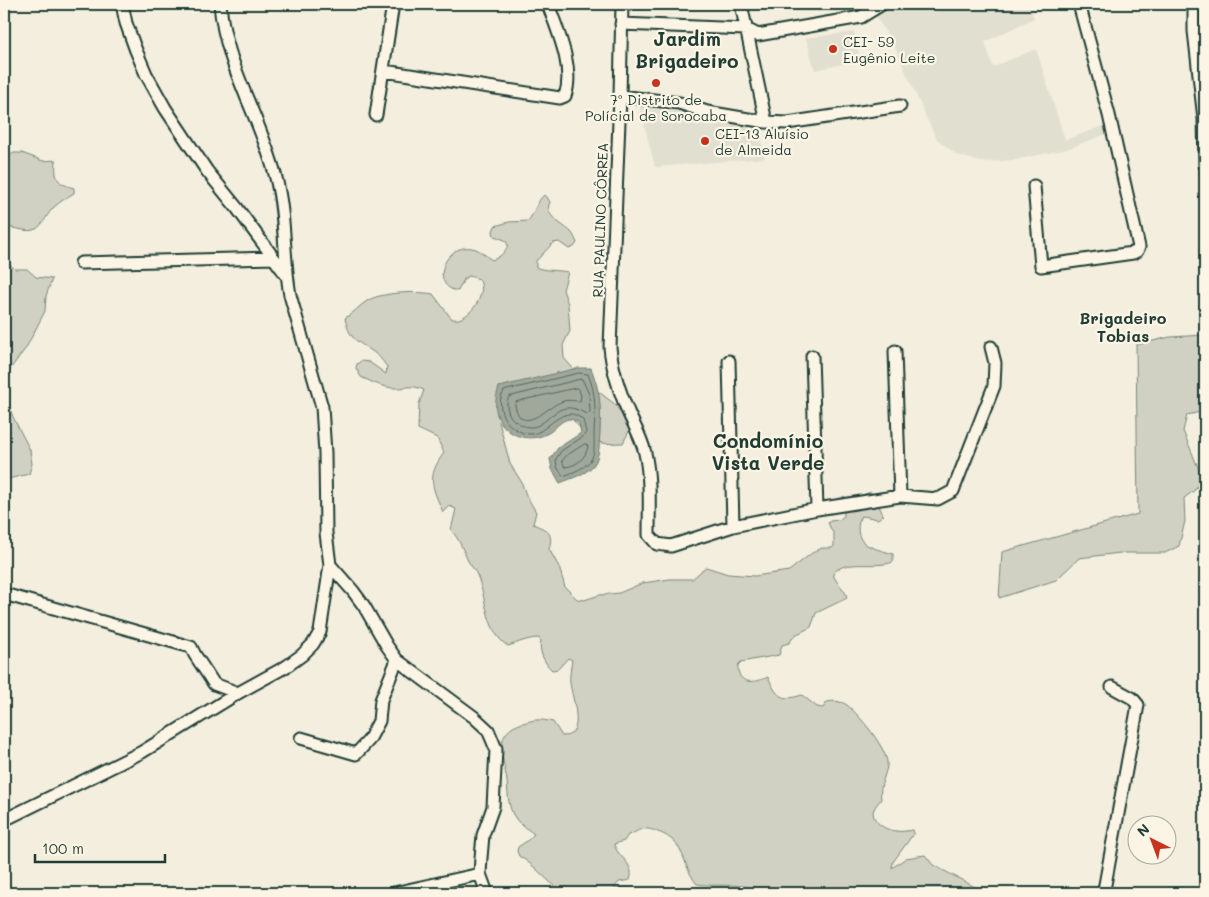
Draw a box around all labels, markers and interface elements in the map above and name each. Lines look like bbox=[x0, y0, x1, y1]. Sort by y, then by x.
district label: Jardim Brigadeiro bbox=[635, 26, 739, 73]
place label: CEI- 59 Eugênio Leite bbox=[843, 32, 935, 67]
marker: CEI- 59 Eugênio Leite bbox=[827, 43, 839, 55]
marker: 7º Distrito de Polícial de Sorocaba bbox=[650, 77, 662, 89]
place label: 7º Distrito de Polícial de Sorocaba bbox=[585, 90, 727, 125]
place label: CEI-13 Aluísio de Almeida bbox=[715, 124, 809, 159]
marker: CEI-13 Aluísio de Almeida bbox=[699, 135, 711, 147]
street label: RUA PAULINO CÔRREA bbox=[588, 142, 612, 298]
district label: Brigadeiro Tobias bbox=[1079, 307, 1167, 346]
district label: Condomínio Vista Verde bbox=[712, 428, 824, 475]
north arrow bbox=[1126, 814, 1176, 864]
text: N bbox=[1133, 819, 1153, 841]
scale bar bbox=[35, 832, 165, 864]
text: 100 m bbox=[42, 838, 84, 858]

